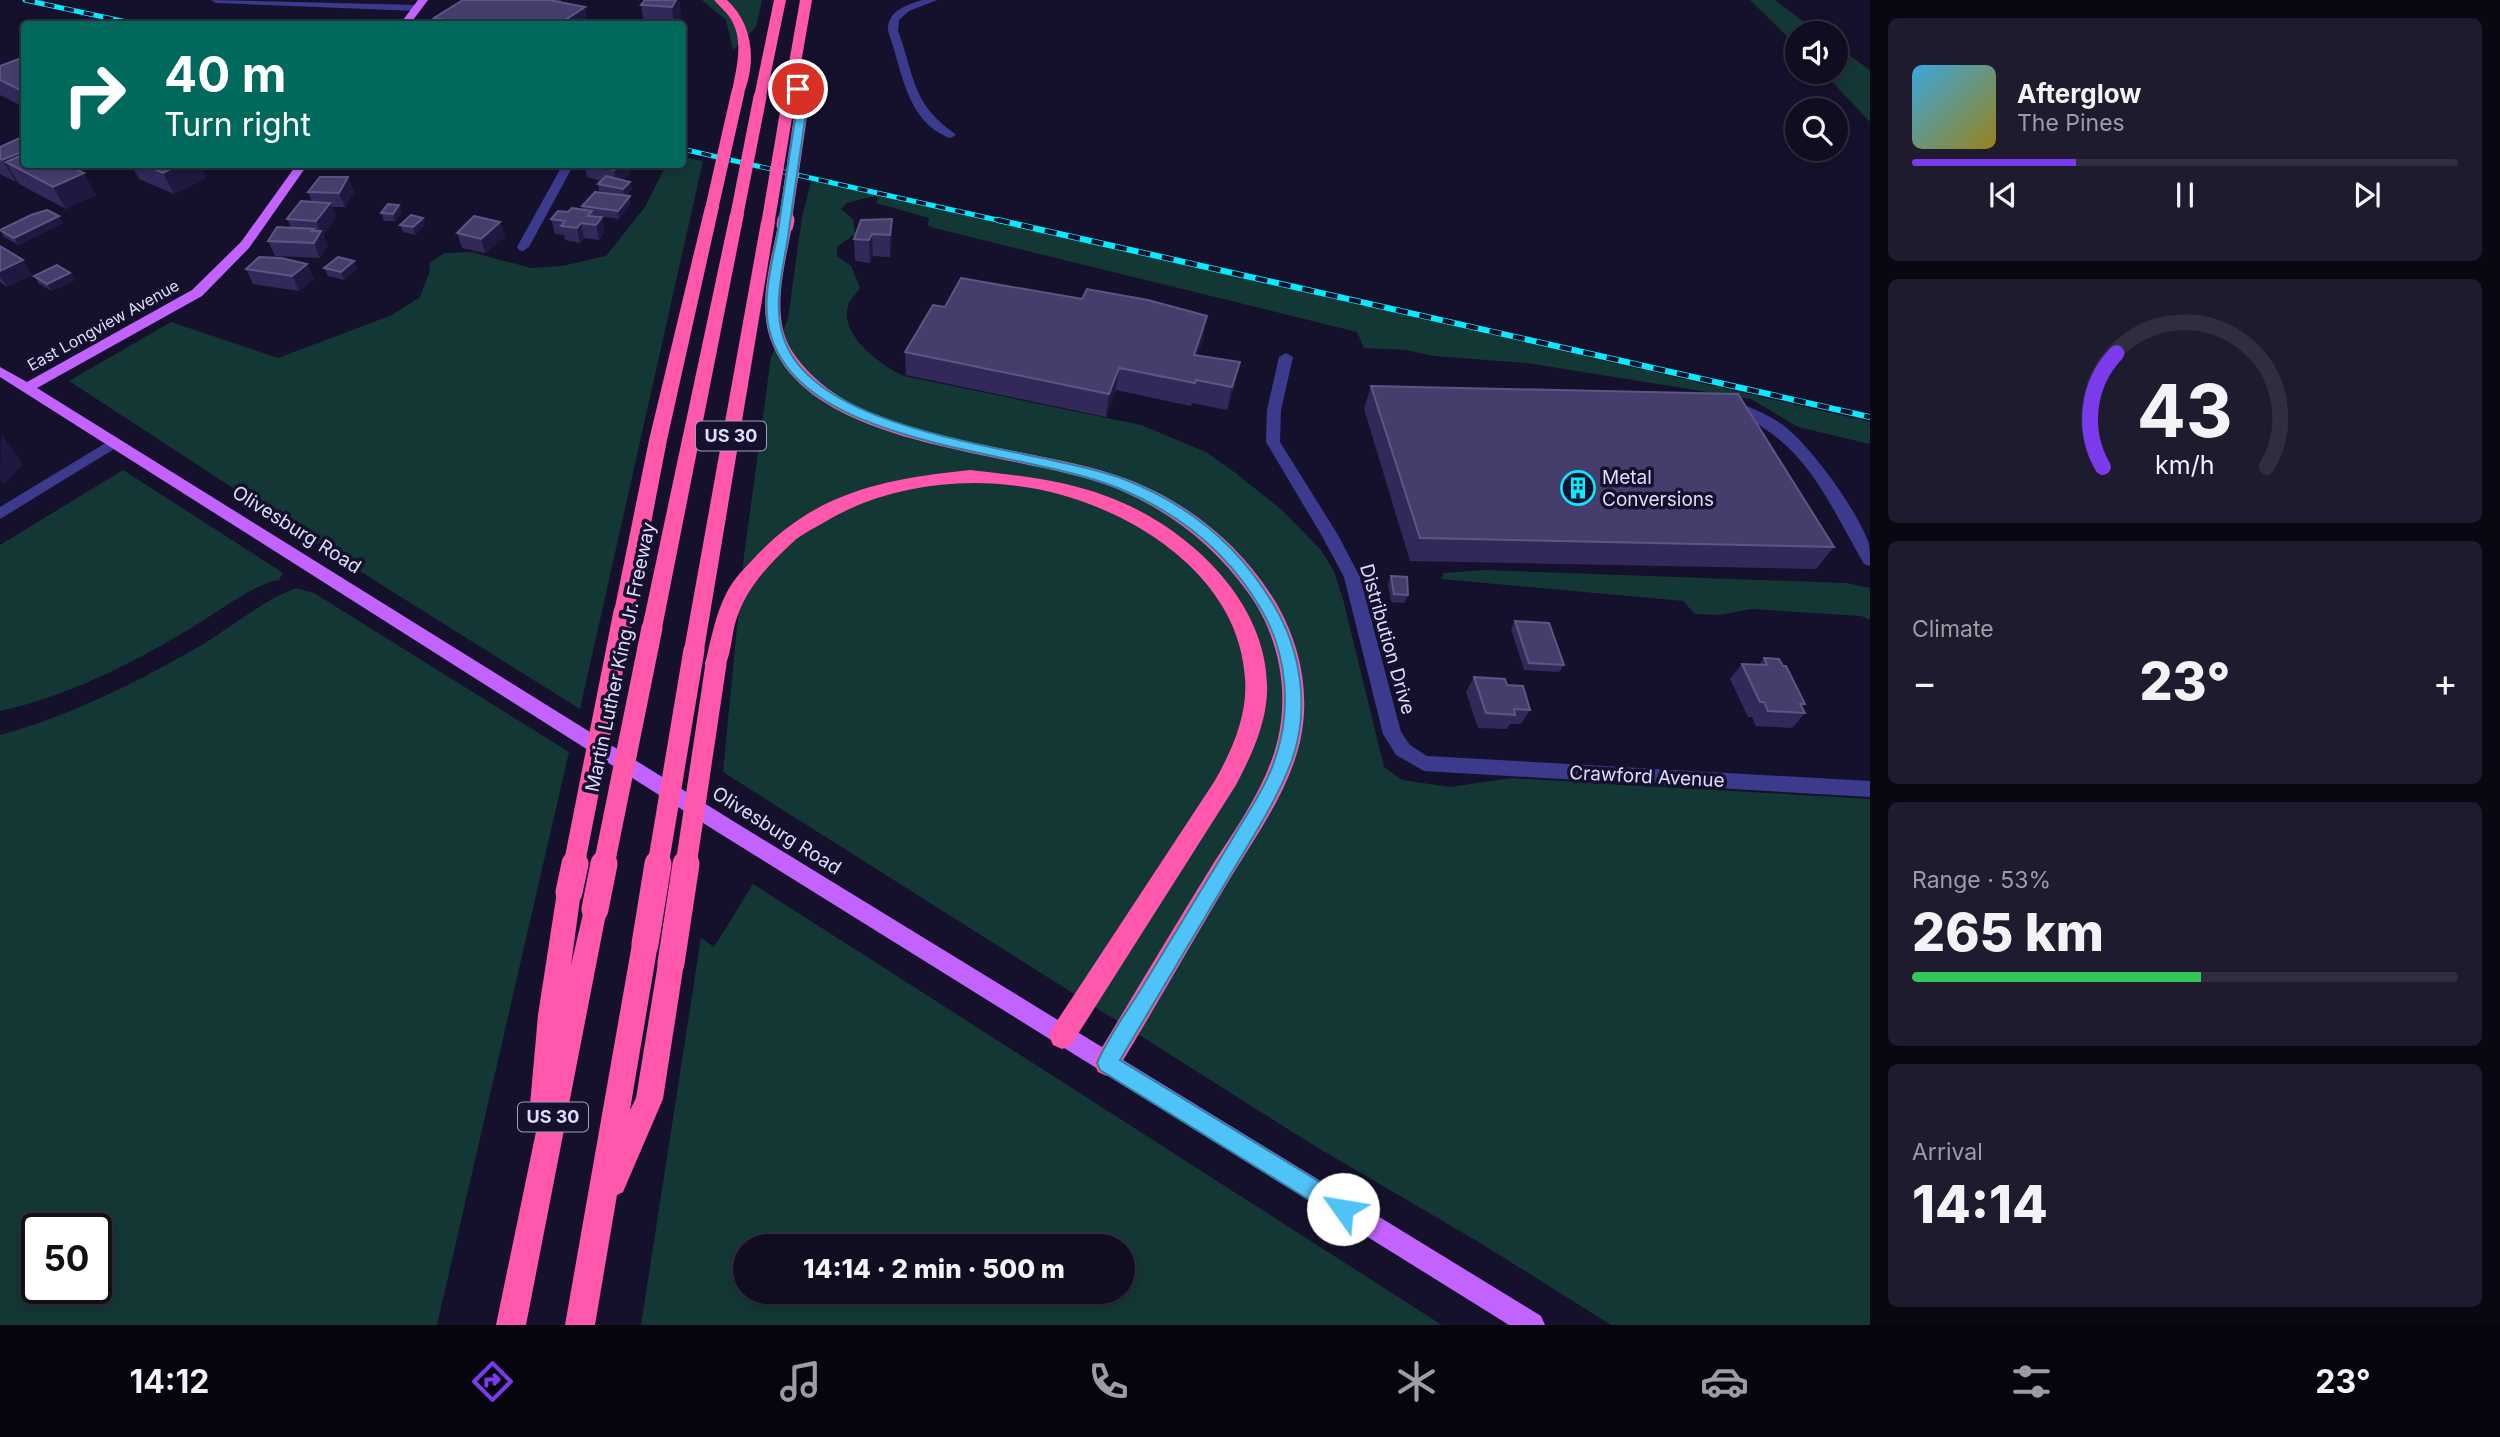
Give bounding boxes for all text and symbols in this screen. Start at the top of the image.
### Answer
map controls [1785,21,1848,161]
button: sound [1785,21,1848,84]
text: 40 m [164,45,287,104]
icon: right [49,49,140,140]
pin [768,59,828,119]
icon: arrive [779,70,817,108]
text: Afterglow [2017,78,2141,109]
button: search [1785,98,1848,161]
text: Turn right [164,105,311,144]
text: The Pines [2017,109,2125,137]
icon: previous [1984,176,2022,214]
icon: pause [2166,176,2204,214]
icon: next [2348,176,2386,214]
street label: East Longview Avenue [24,275,182,375]
text: 43 [2137,367,2233,456]
road number: US 30 [696,422,766,450]
text: km/h [2155,450,2215,480]
place label: Metal Conversions [1602,466,1714,511]
building icon: Metal Conversions [1559,469,1597,507]
street label: Olivesburg Road [228,481,365,578]
street label: Martin Luther King Jr. Freeway [581,520,660,794]
street label: Distribution Drive [1355,561,1420,717]
text: Climate [1912,615,1994,643]
text: 23° [2139,650,2231,713]
text: − [1912,659,1937,705]
text: + [2433,659,2458,705]
street label: Crawford Avenue [1569,761,1725,792]
street label: Olivesburg Road [708,782,845,879]
text: Range · 53% [1912,866,2051,894]
text: 265 km [1912,901,2104,964]
road number: US 30 [518,1102,588,1132]
text: Arrival [1912,1138,1983,1166]
position arrow [1306,1172,1380,1246]
text: 14:14 [1912,1173,2048,1236]
speed limit sign: 50 [21,1213,112,1304]
text: 14:14 · 2 min · 500 m [803,1253,1065,1284]
icon: directions [468,1357,517,1406]
icon: music [776,1357,825,1406]
icon: phone [1084,1357,1133,1406]
icon: climate [1392,1357,1441,1406]
icon: car [1700,1357,1749,1406]
icon: filters [2007,1357,2056,1406]
text: 14:12 [129,1362,209,1401]
text: 23° [2315,1362,2371,1401]

